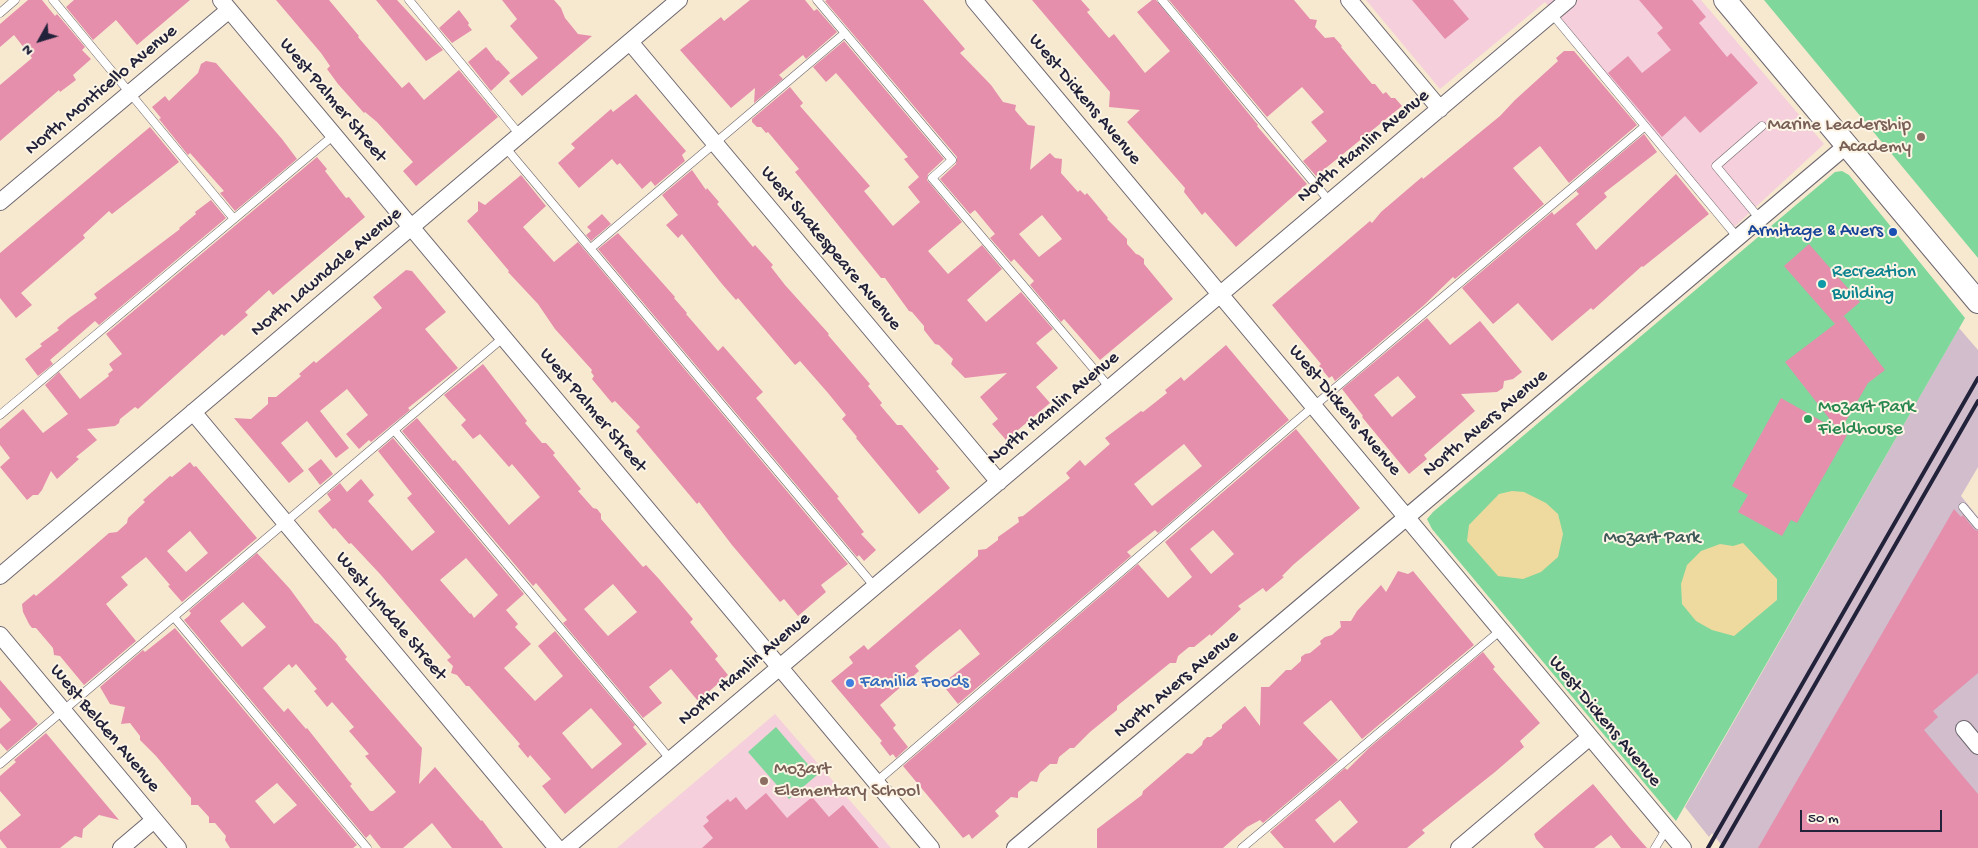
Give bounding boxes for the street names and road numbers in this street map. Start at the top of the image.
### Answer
street label: North Monticello Avenue [21,21,183,161]
street label: West Dickens Avenue [1023,30,1145,170]
street label: West Palmer Street [273,34,391,168]
street label: North Hamlin Avenue [1293,85,1435,209]
street label: West Shakespeare Avenue [754,162,906,336]
street label: North Lawndale Avenue [247,203,407,343]
street label: West Dickens Avenue [1283,341,1405,481]
street label: West Palmer Street [533,344,651,478]
street label: North Hamlin Avenue [983,347,1125,471]
street label: North Avers Avenue [1419,365,1553,483]
street label: West Lyndale Street [329,548,451,686]
street label: North Hamlin Avenue [674,608,816,732]
street label: North Avers Avenue [1110,626,1244,744]
street label: West Dickens Avenue [1543,652,1665,792]
street label: West Belden Avenue [44,660,164,798]

